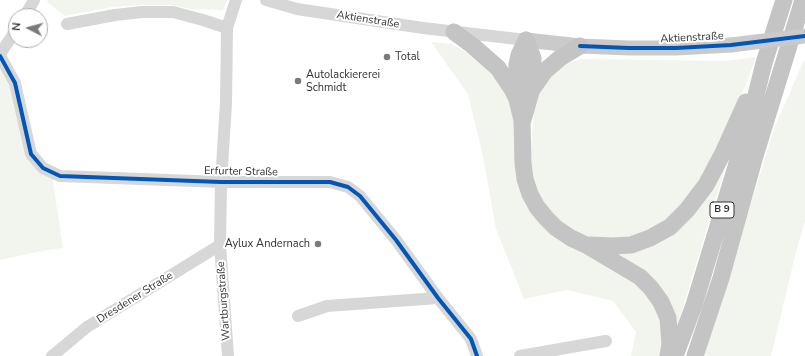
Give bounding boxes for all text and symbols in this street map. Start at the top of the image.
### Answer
north arrow [8,8,48,48]
street label: Aktienstraße [336,9,400,31]
text: N [9,22,24,32]
street label: Aktienstraße [660,30,724,46]
place label: Total [395,50,420,64]
marker: Total [382,52,392,62]
place label: Autolackiererei Schmidt [306,68,380,94]
marker: Autolackiererei Schmidt [293,76,303,86]
street label: Erfurter Straße [204,165,278,179]
road number: B 9 [710,202,734,218]
place label: Aylux Andernach [225,237,310,251]
marker: Aylux Andernach [313,239,323,249]
street label: Wartburgstraße [215,261,233,341]
street label: Dresdener Straße [95,269,175,327]

